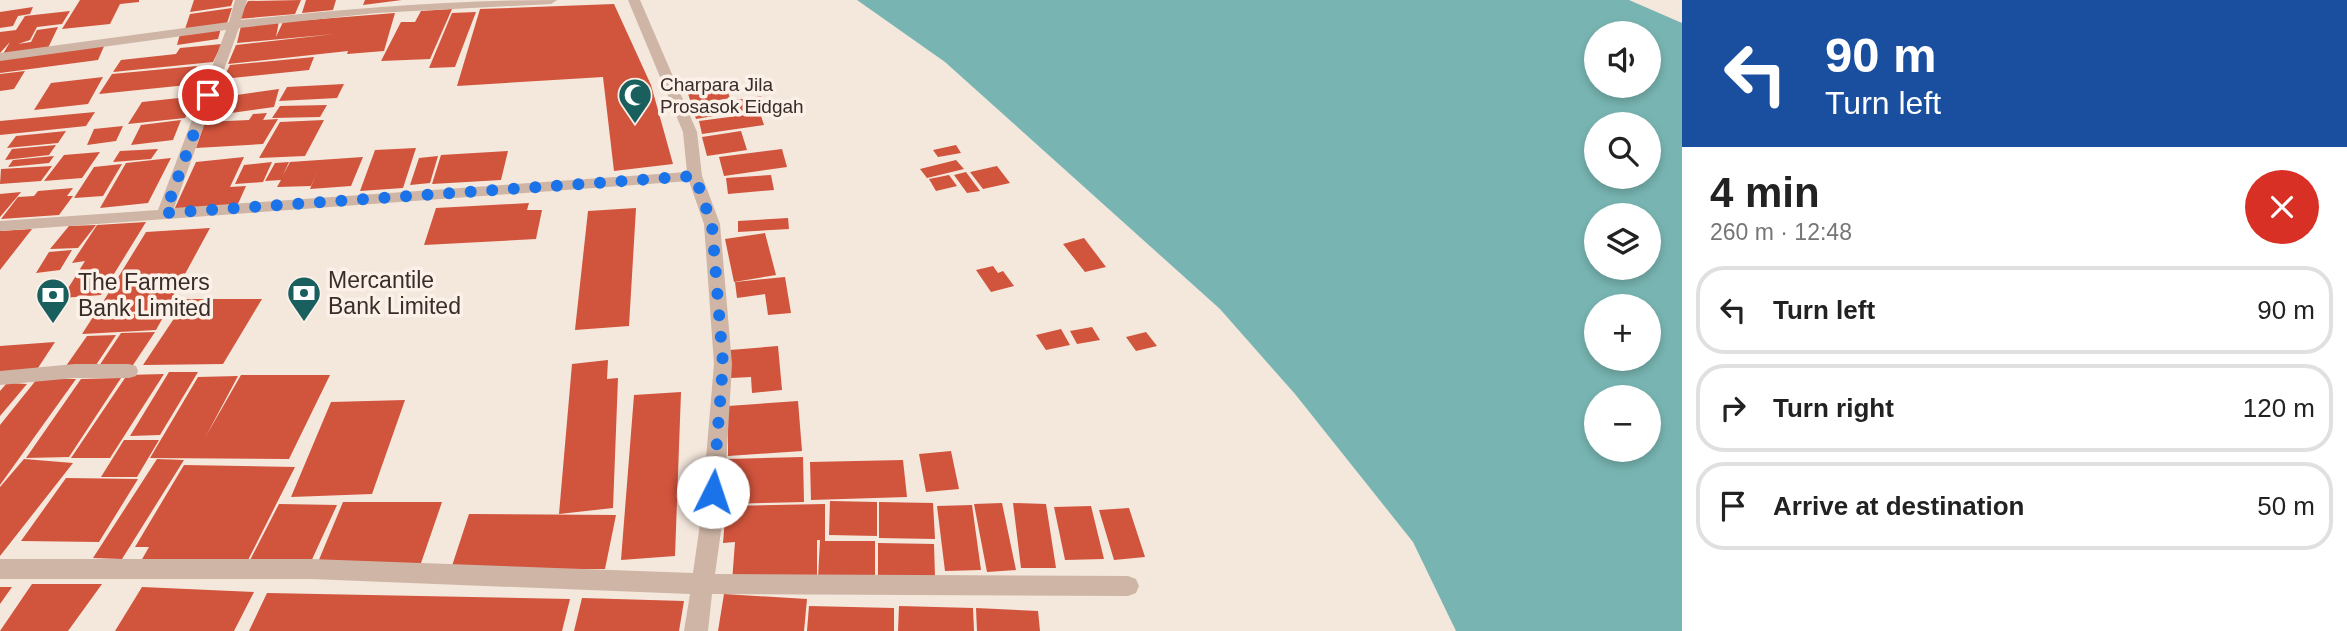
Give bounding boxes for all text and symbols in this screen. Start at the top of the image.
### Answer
map controls [1584,21,1661,462]
button: sound [1584,21,1661,98]
icon: left [1710,28,1801,119]
text: 90 m [1825,28,1937,82]
pin [178,65,238,125]
place label: Charpara Jila Prosasok Eidgah [660,74,804,117]
icon: arrive [189,76,227,114]
mosque icon: Charpara Jila Prosasok Eidgah [616,76,654,125]
text: Turn left [1825,85,1941,121]
button: search [1584,112,1661,189]
text: 4 min [1710,169,1820,216]
button: close [2245,170,2319,244]
button: layers [1584,203,1661,280]
text: 260 m · 12:48 [1710,219,1852,245]
place label: Mercantile Bank Limited [328,267,461,319]
place label: The Farmers Bank Limited [78,269,211,321]
bank icon: Mercantile Bank Limited [285,274,323,323]
bank icon: The Farmers Bank Limited [34,276,72,325]
icon: left [1714,291,1752,329]
button: + [1584,294,1661,371]
text: Turn left [1773,295,1875,325]
text: 90 m [2257,295,2315,325]
button: − [1584,385,1661,462]
icon: right [1714,389,1752,427]
text: Turn right [1773,393,1894,423]
text: 120 m [2243,393,2315,423]
position arrow [676,455,750,529]
icon: arrive [1714,487,1752,525]
text: Arrive at destination [1773,491,2024,521]
text: 50 m [2257,491,2315,521]

